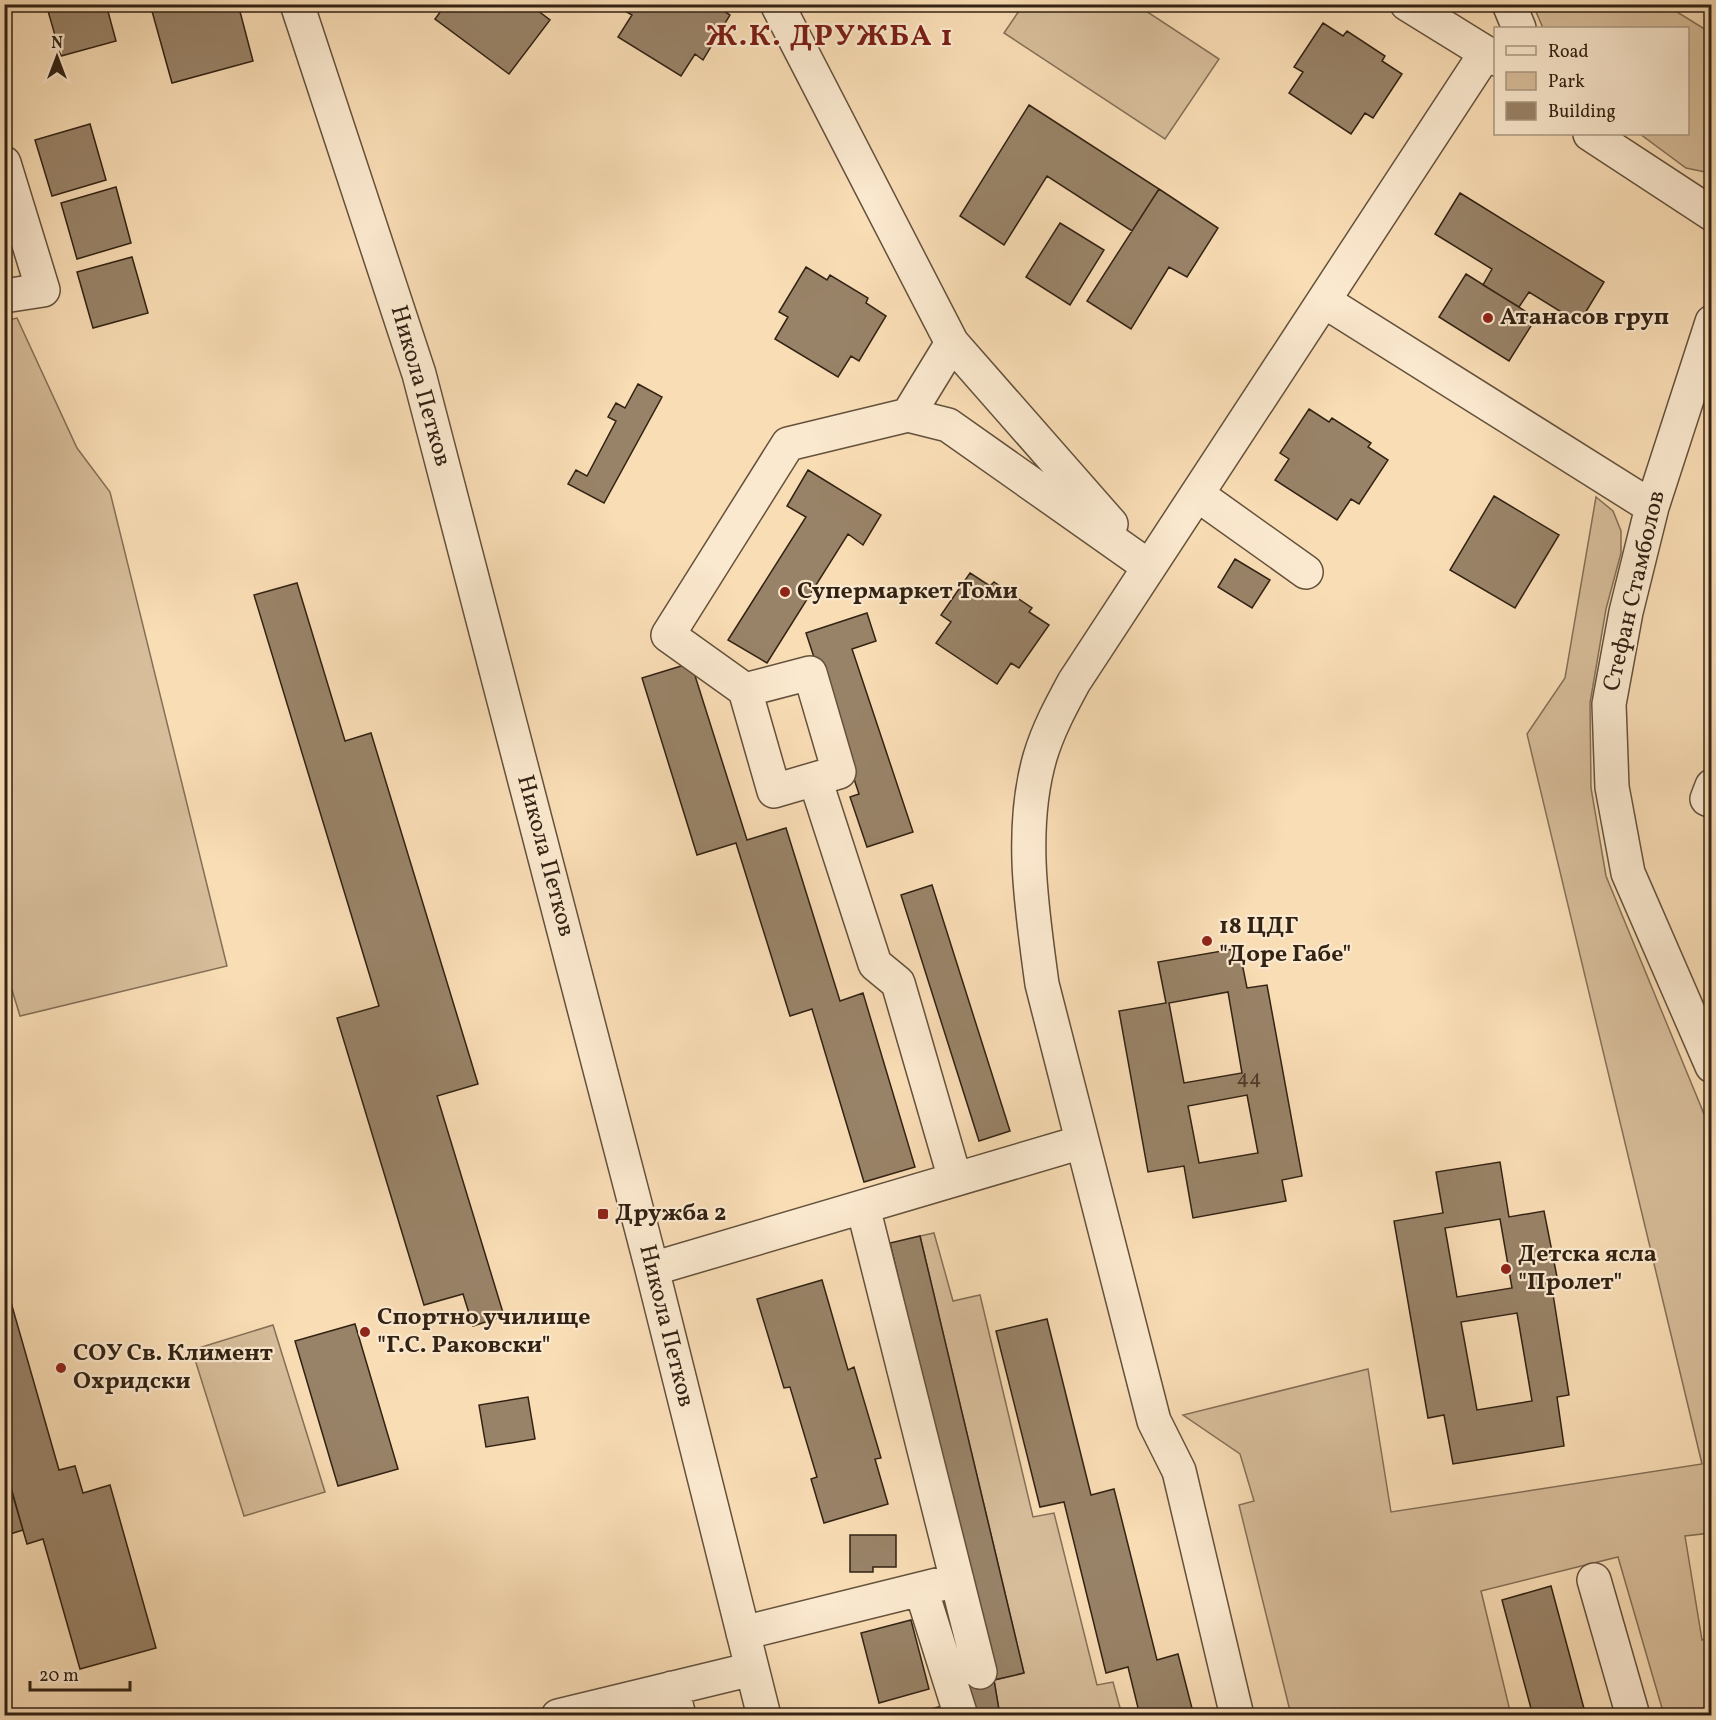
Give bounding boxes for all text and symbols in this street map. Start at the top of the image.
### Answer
district label: Ж.К. ДРУЖБА 1 [706,16,954,58]
north arrow [27,27,87,87]
legend [1494,27,1689,135]
text: N [51,33,63,55]
text: Road [1548,40,1589,65]
text: Park [1548,70,1585,95]
text: Building [1548,100,1616,125]
street label: Никола Петков [381,301,459,471]
place label: Атанасов груп [1500,301,1669,335]
marker: Атанасов груп [1481,311,1495,325]
street label: Стефан Стамболов [1595,487,1675,695]
place label: Супермаркет Томи [797,575,1018,609]
marker: Супермаркет Томи [778,585,792,599]
street label: Никола Петков [507,771,583,941]
place label: 18 ЦДГ "Доре Габе" [1219,910,1351,972]
marker: 18 ЦДГ "Доре Габе" [1200,934,1214,948]
house number: 44 [1236,1064,1262,1093]
place label: Дружба 2 [615,1197,726,1231]
marker: Дружба 2 [596,1207,610,1221]
place label: Детска ясла "Пролет" [1518,1238,1657,1300]
street label: Никола Петков [629,1241,703,1411]
marker: Детска ясла "Пролет" [1499,1262,1513,1276]
place label: Спортно училище "Г.С. Раковски" [377,1301,590,1363]
marker: Спортно училище "Г.С. Раковски" [358,1325,372,1339]
place label: СОУ Св. Климент Охридски [73,1337,273,1399]
marker: СОУ Св. Климент Охридски [54,1361,68,1375]
scale bar [30,1654,130,1692]
text: 20 m [39,1664,79,1689]

